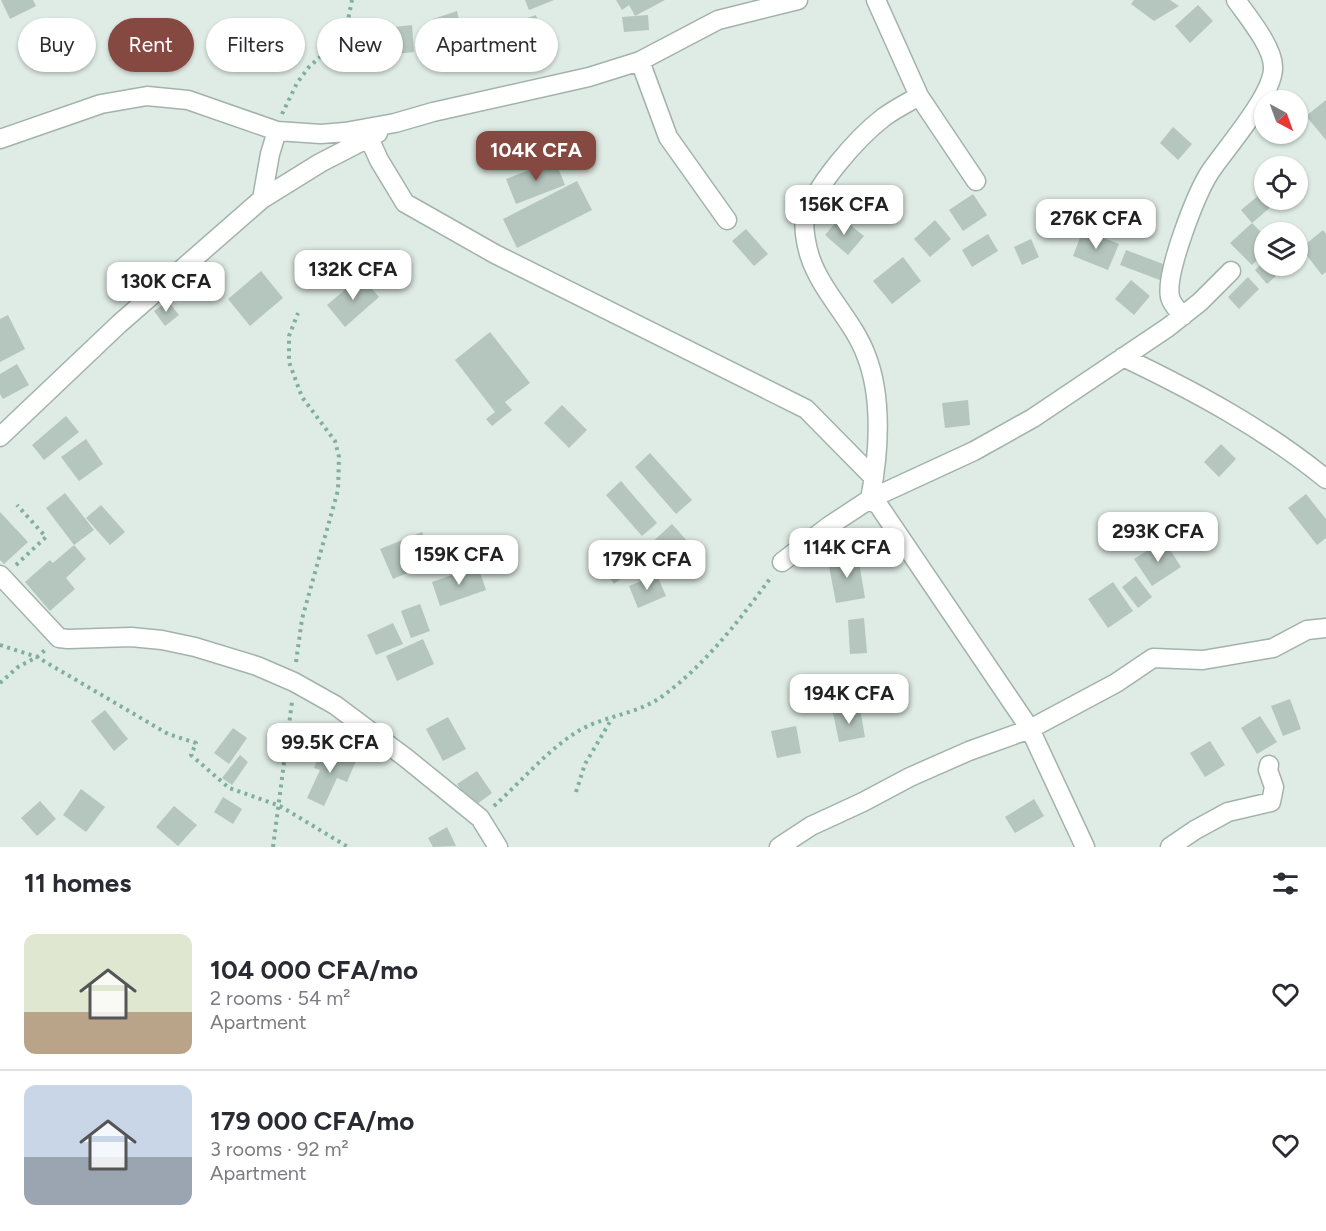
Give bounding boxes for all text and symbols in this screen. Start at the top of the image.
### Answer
chip: Buy [18,18,96,72]
chip: Rent [108,18,194,72]
chip: Filters [206,18,305,72]
chip: New [317,18,403,72]
chip: Apartment [415,18,558,72]
north arrow [1254,90,1308,144]
map controls [1254,90,1308,276]
pin: 104K CFA [474,131,598,182]
text: 104K CFA [490,138,582,162]
button: locate [1254,156,1308,210]
pin: 156K CFA [782,185,906,236]
text: 156K CFA [799,192,889,216]
pin: 276K CFA [1034,199,1158,250]
text: 276K CFA [1050,206,1142,230]
button: layers [1254,222,1308,276]
pin: 132K CFA [291,250,415,301]
text: 132K CFA [308,257,398,281]
pin: 130K CFA [104,262,228,313]
text: 130K CFA [121,269,211,293]
pin: 293K CFA [1096,512,1220,563]
text: 293K CFA [1112,519,1204,543]
pin: 114K CFA [785,528,909,579]
pin: 159K CFA [397,535,521,586]
text: 114K CFA [803,535,891,559]
pin: 179K CFA [585,540,709,591]
text: 159K CFA [414,542,504,566]
text: 179K CFA [602,547,692,571]
pin: 194K CFA [787,674,911,725]
text: 194K CFA [804,681,894,705]
pin: 99.5K CFA [261,723,399,774]
text: 99.5K CFA [281,730,379,754]
text: 11 homes [24,867,131,899]
icon: filters [1269,867,1302,900]
text: 104 000 CFA/mo [210,954,418,986]
icon: home [72,958,144,1030]
icon: heart [1269,978,1302,1011]
text: 2 rooms · 54 m² [210,986,350,1010]
text: Apartment [210,1010,307,1034]
text: 179 000 CFA/mo [210,1105,414,1137]
icon: home [72,1109,144,1181]
icon: heart [1269,1129,1302,1162]
text: 3 rooms · 92 m² [210,1137,349,1161]
text: Apartment [210,1161,307,1185]

